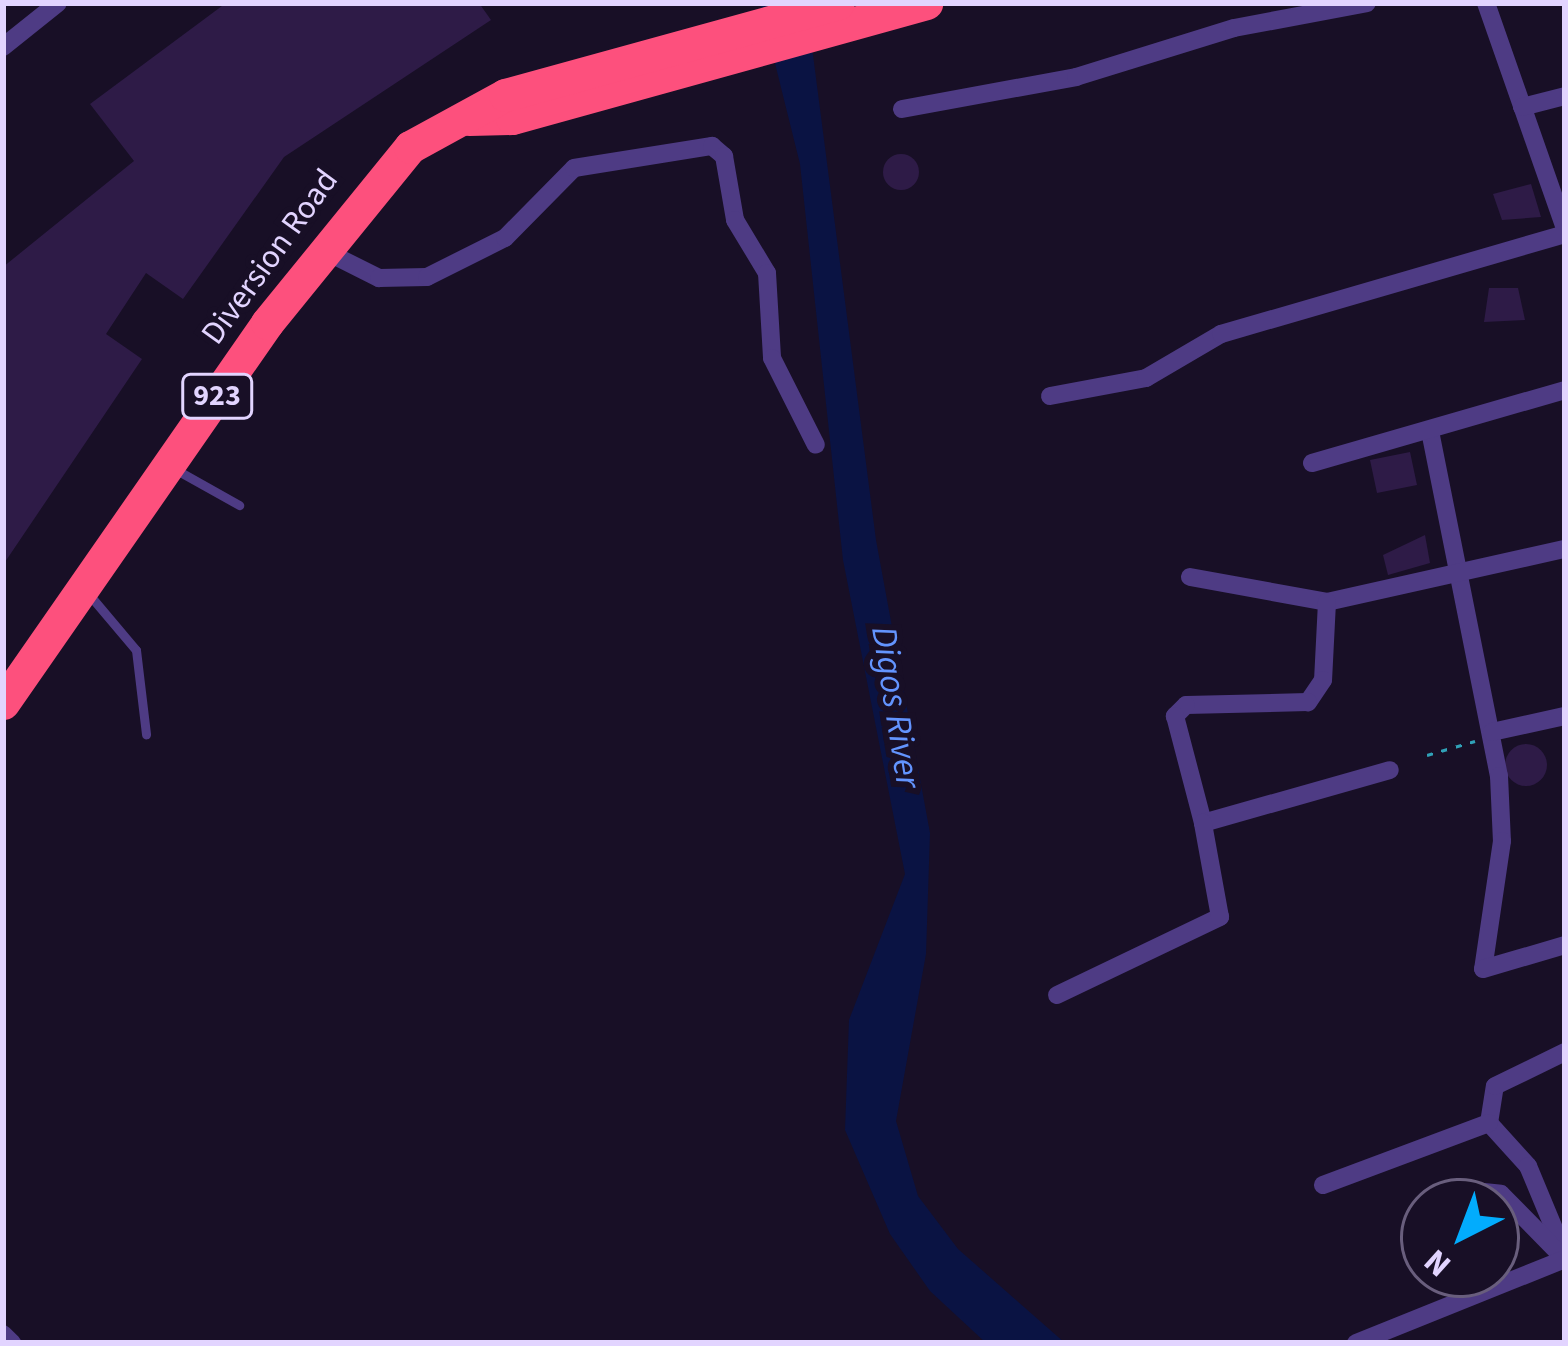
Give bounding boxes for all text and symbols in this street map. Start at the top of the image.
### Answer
street label: Diversion Road [193,162,347,352]
road number: 923 [181,372,253,420]
water label: Digos River [862,623,930,791]
north arrow [1400,1178,1520,1298]
text: N [1414,1238,1461,1288]

